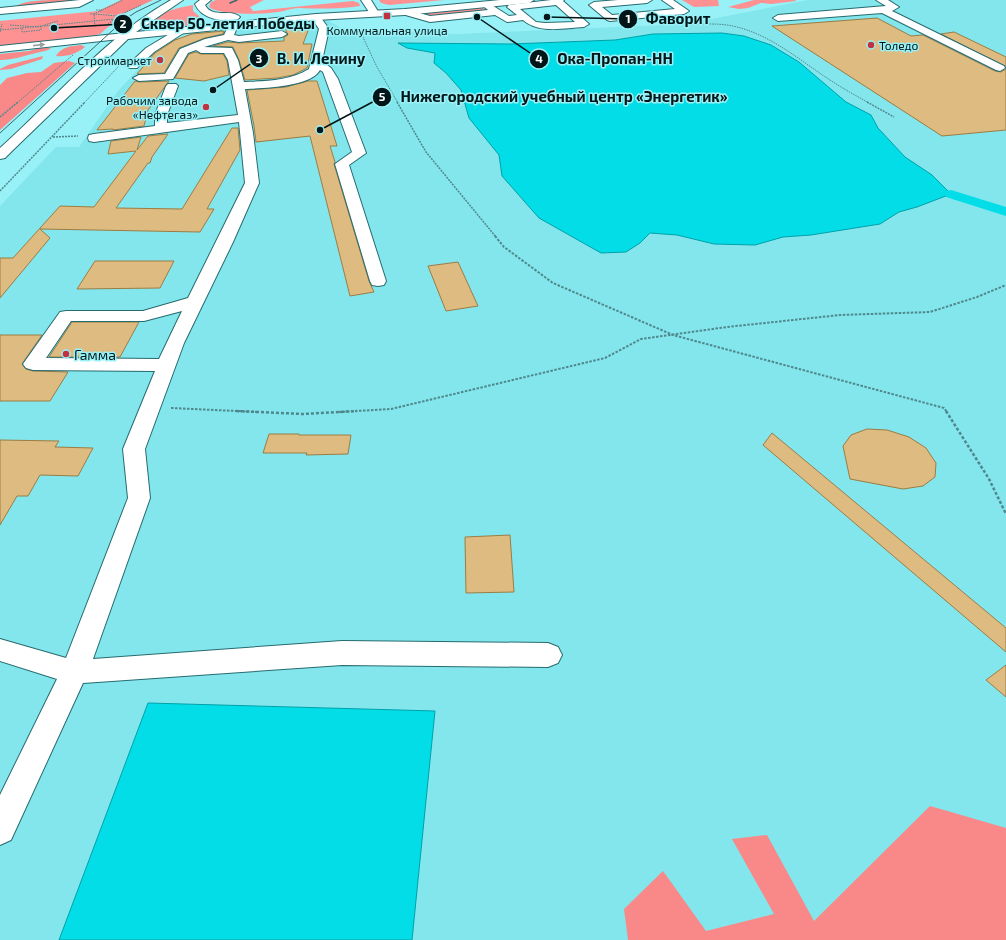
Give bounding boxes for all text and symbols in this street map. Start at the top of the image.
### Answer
callout: Фаворит [618,5,719,32]
text: Фаворит [646,9,711,27]
callout: Сквер 50-летия Победы [113,11,323,38]
marker: Коммунальная улица [382,11,392,21]
text: 1 [625,11,631,25]
text: Сквер 50-летия Победы [141,14,315,32]
text: 2 [120,16,127,30]
place label: Коммунальная улица [326,23,448,38]
place label: Толедо [879,38,919,52]
marker: Толедо [866,40,876,50]
one-way arrow [33,42,45,48]
callout: В. И. Ленину [249,45,374,72]
callout: Ока-Пропан-НН [529,45,681,72]
text: В. И. Ленину [277,49,366,67]
text: Ока-Пропан-НН [557,49,673,67]
text: 3 [256,51,263,65]
text: 4 [535,51,543,65]
place label: Строймаркет [77,53,152,67]
marker: Строймаркет [155,55,165,65]
callout: Нижегородский учебный центр «Энергетик» [372,83,735,110]
text: Нижегородский учебный центр «Энергетик» [400,87,728,105]
text: 5 [379,89,386,103]
place label: Рабочим завода «Нефтегаз» [106,93,198,121]
marker: Рабочим завода «Нефтегаз» [201,102,211,112]
place label: Гамма [74,346,116,363]
marker: Гамма [61,349,71,359]

